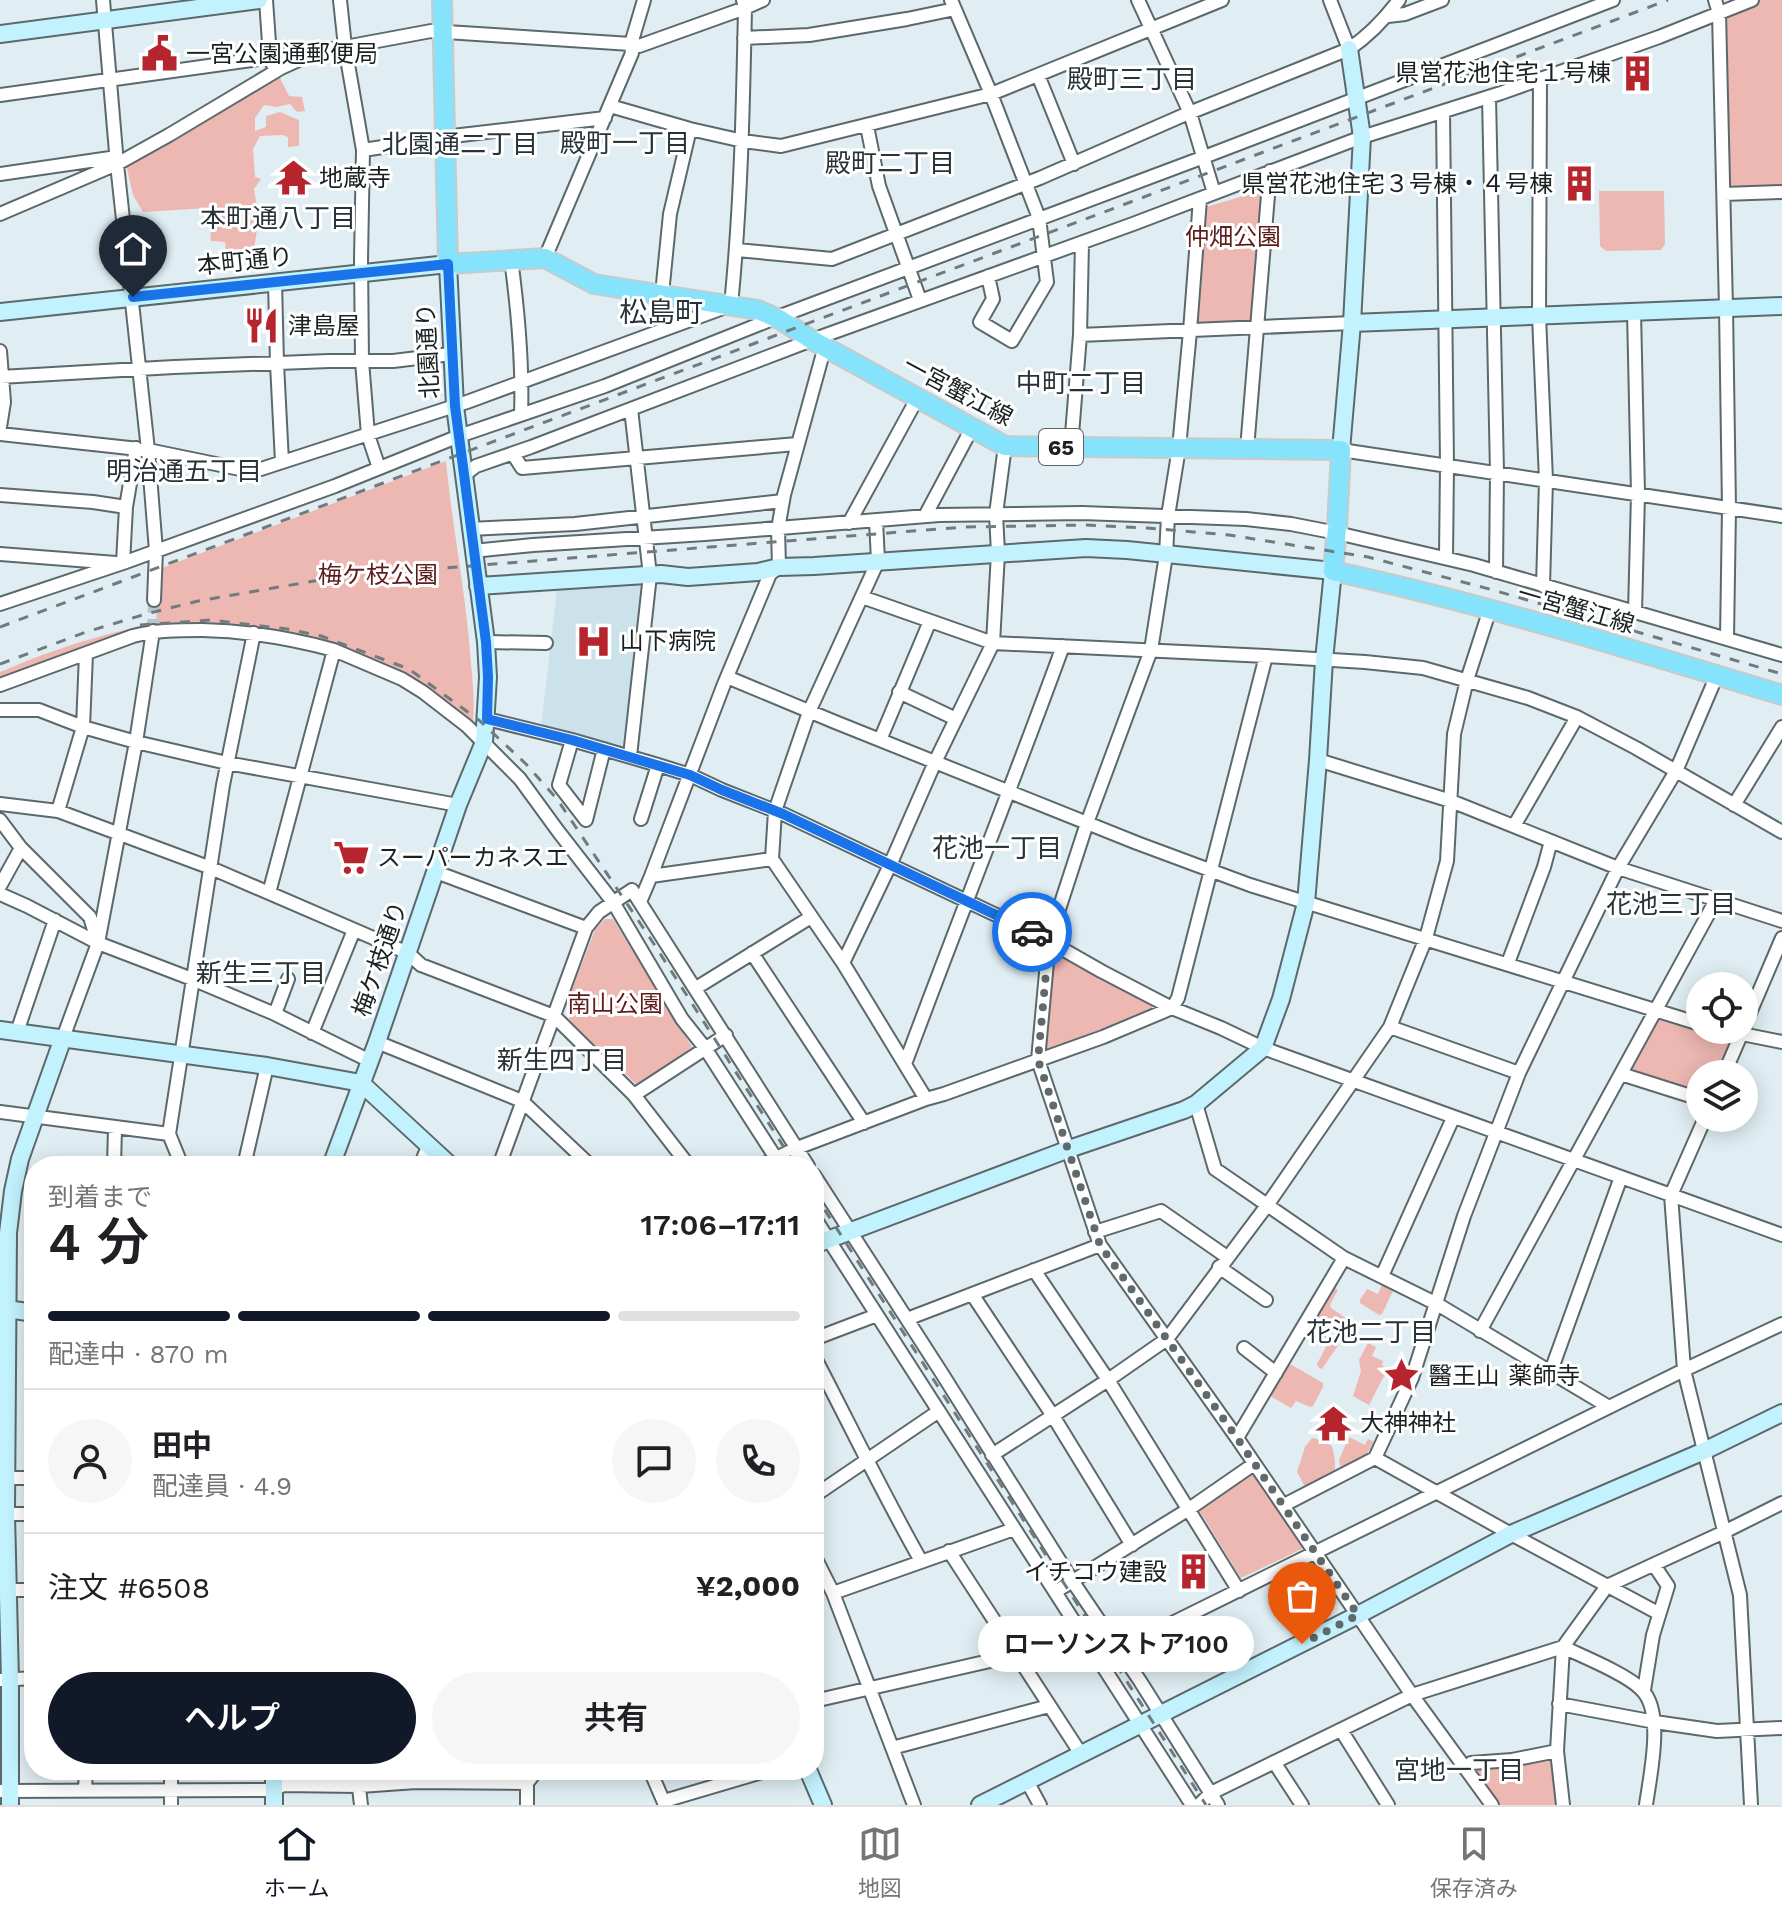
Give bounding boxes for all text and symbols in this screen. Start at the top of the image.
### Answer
public building icon: 一宮公園通郵便局 [141,35,179,73]
place label: 一宮公園通郵便局 [186,40,378,68]
building icon: 県営花池住宅１号棟 [1618,54,1656,92]
place label: 県営花池住宅１号棟 [1395,59,1611,87]
district label: 殿町三丁目 [1067,64,1197,94]
district label: 殿町一丁目 [560,128,690,158]
district label: 北園通二丁目 [382,129,538,159]
district label: 殿町二丁目 [825,148,955,178]
temple icon: 地蔵寺 [274,159,312,197]
place label: 地蔵寺 [319,164,391,192]
building icon: 県営花池住宅３号棟・４号棟 [1560,165,1598,203]
place label: 県営花池住宅３号棟・４号棟 [1241,170,1553,198]
district label: 本町通八丁目 [200,203,356,233]
pin [99,215,167,297]
park label: 仲畑公園 [1185,223,1281,251]
icon: home [111,227,155,271]
street label: 本町通り [196,242,294,280]
district label: 松島町 [619,296,703,329]
street label: 北園通り [412,302,444,400]
restaurant icon: 津島屋 [243,307,281,345]
place label: 津島屋 [288,312,360,340]
street label: 一宮蟹江線 [898,350,1018,432]
district label: 中町二丁目 [1016,368,1146,398]
road number: 65 [1039,429,1083,465]
district label: 明治通五丁目 [106,456,262,486]
park label: 梅ケ枝公園 [318,561,438,589]
street label: 一宮蟹江線 [1514,579,1638,639]
hospital icon: 山下病院 [575,622,613,660]
place label: 山下病院 [620,627,716,655]
district label: 花池一丁目 [932,833,1062,863]
supermarket icon: スーパーカネスエ [332,839,370,877]
place label: スーパーカネスエ [377,844,569,872]
district label: 花池三丁目 [1606,889,1736,919]
courier [992,892,1072,972]
street label: 梅ケ枝通り [347,898,413,1020]
icon: car [1010,910,1054,954]
district label: 新生三丁目 [196,958,326,988]
map controls [1686,972,1758,1132]
button: locate [1686,972,1758,1044]
park label: 南山公園 [567,990,663,1018]
district label: 新生四丁目 [497,1045,627,1075]
button: layers [1686,1060,1758,1132]
text: 到着まで [48,1182,152,1212]
text: 17:06–17:11 [641,1207,800,1242]
text: 4 分 [48,1212,149,1273]
district label: 花池二丁目 [1306,1317,1436,1347]
text: 配達中 · 870 m [48,1339,228,1369]
place icon: 醫王山 薬師寺 [1383,1357,1421,1395]
place label: 醫王山 薬師寺 [1428,1362,1580,1390]
temple icon: 大神神社 [1315,1404,1353,1442]
place label: 大神神社 [1360,1409,1456,1437]
button: person [48,1419,132,1503]
button: chat [612,1419,696,1503]
button: phone [716,1419,800,1503]
text: 田中 [152,1428,212,1463]
text: 配達員 · 4.9 [152,1471,292,1501]
building icon: イチコウ建設 [1174,1553,1212,1591]
place label: イチコウ建設 [1024,1558,1167,1586]
pin [1268,1562,1336,1644]
text: ¥2,000 [696,1568,800,1603]
text: 注文 #6508 [48,1570,210,1605]
icon: bag [1280,1574,1324,1618]
callout: ローソンストア100 [978,1616,1254,1672]
text: ローソンストア100 [1003,1629,1229,1659]
button: ヘルプ [48,1672,416,1764]
button: 共有 [432,1672,800,1764]
district label: 宮地一丁目 [1394,1755,1524,1785]
tab: ホーム [264,1822,329,1902]
tab: 地図 [858,1822,902,1902]
tab: 保存済み [1430,1822,1518,1902]

